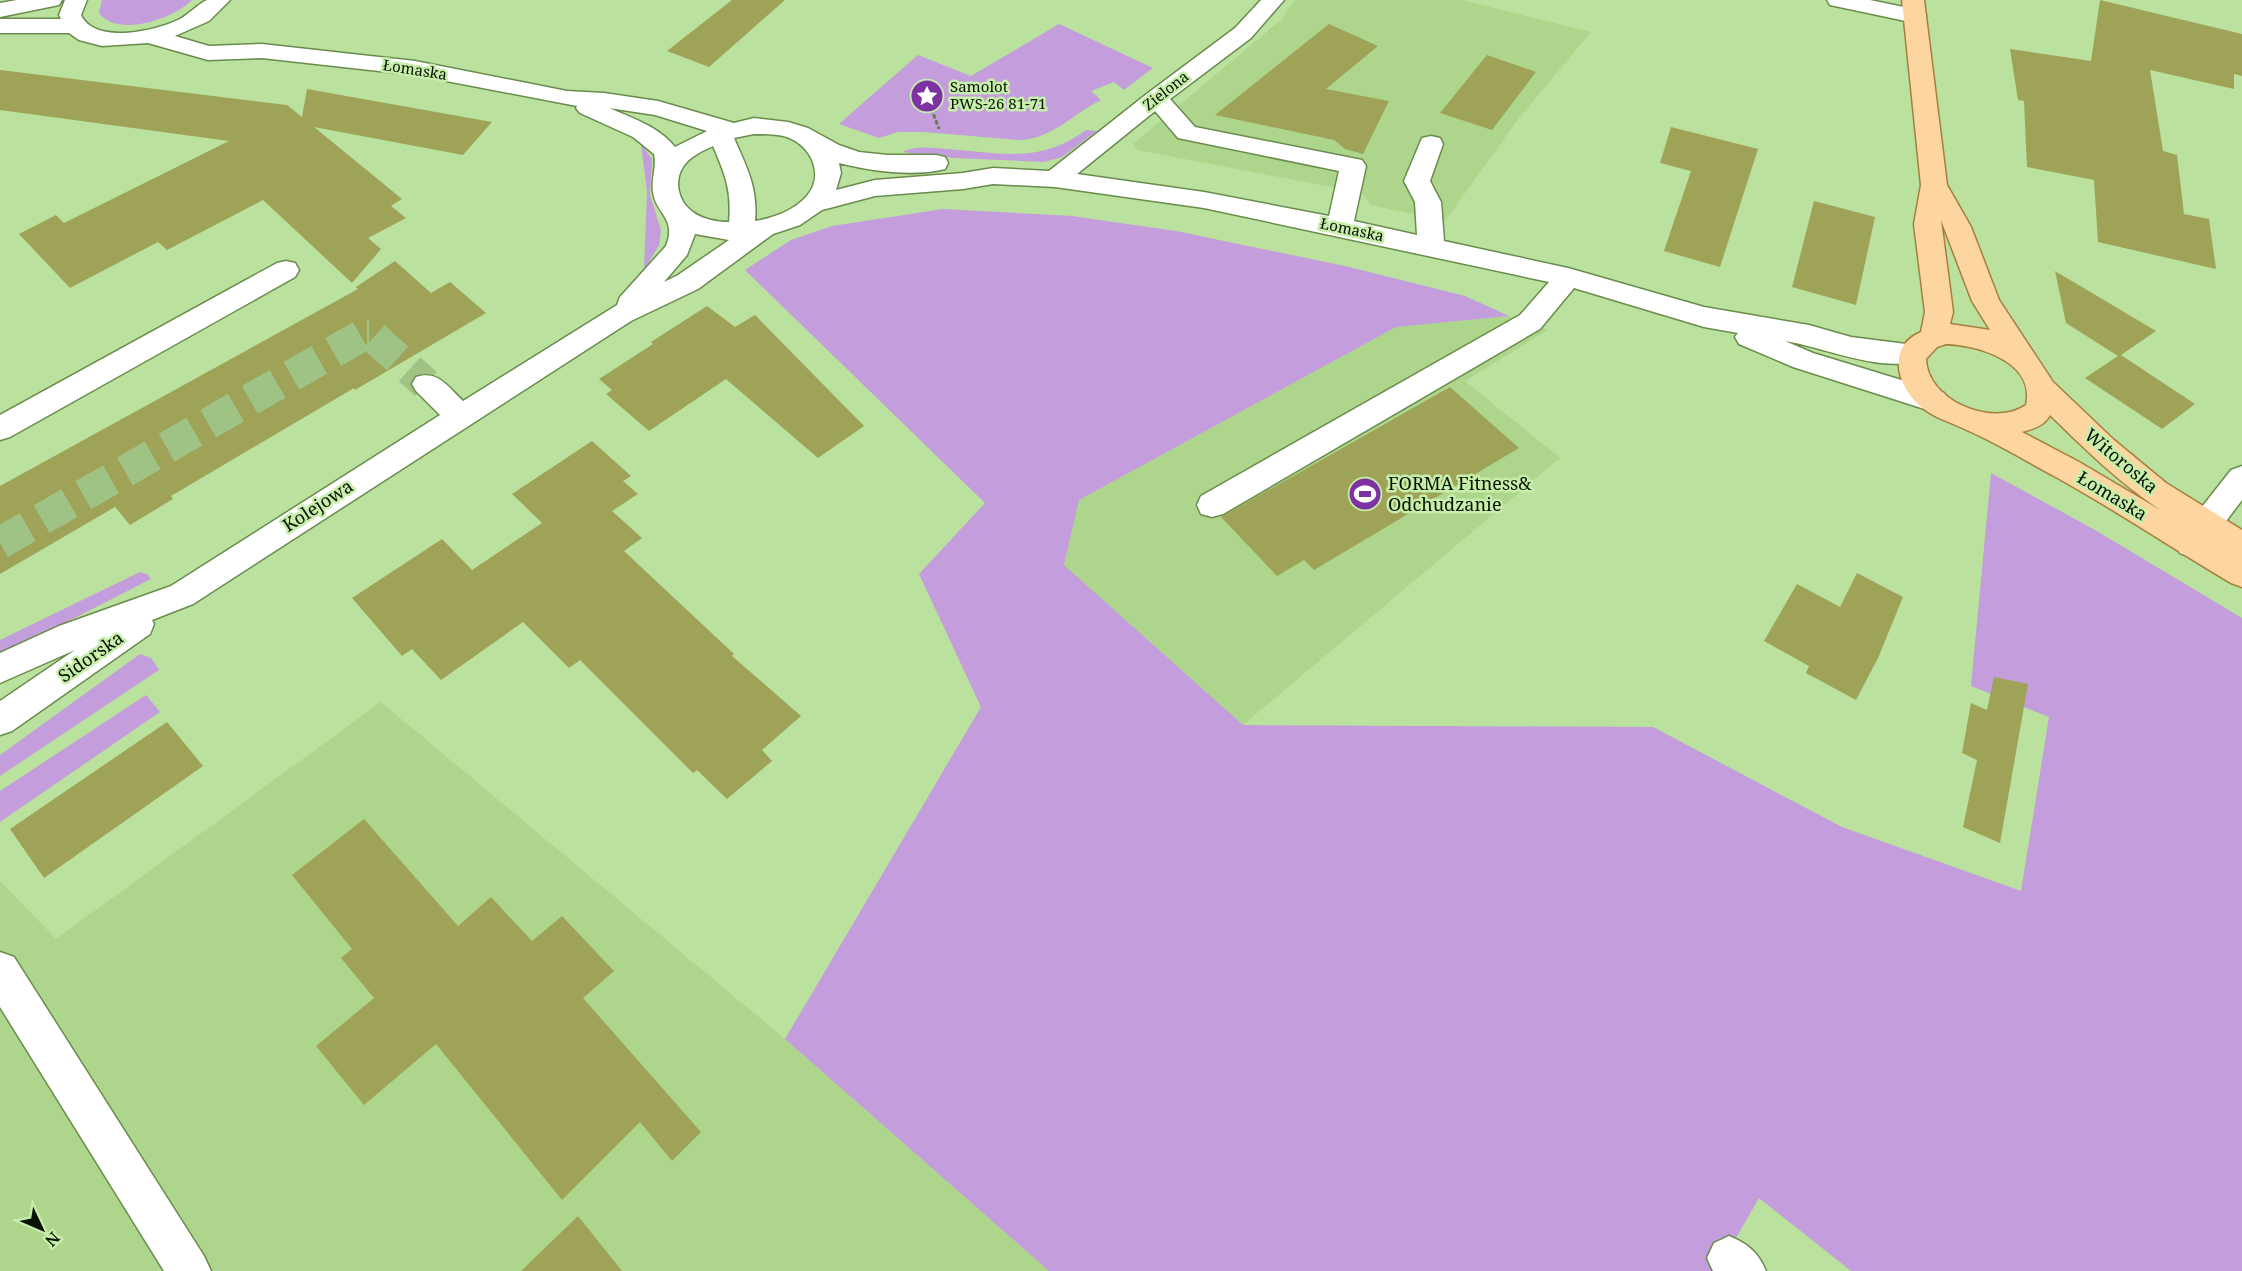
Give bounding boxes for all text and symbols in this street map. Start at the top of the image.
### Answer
street label: Łomaska [382,54,449,84]
street label: Zielona [1138,66,1192,114]
place label: Samolot PWS-26 81-71 [950,76,1046,113]
place icon: Samolot PWS-26 81-71 [909,78,945,114]
street label: Łomaska [1319,213,1386,246]
street label: Witoroska [2080,422,2163,498]
street label: Łomaska [2073,465,2152,525]
place label: FORMA Fitness& Odchudzanie [1388,471,1532,516]
street label: Kolejowa [278,474,357,537]
sports icon: FORMA Fitness& Odchudzanie [1347,476,1383,512]
street label: Sidorska [53,625,128,687]
north arrow [12,1199,72,1259]
text: N [40,1227,65,1252]

